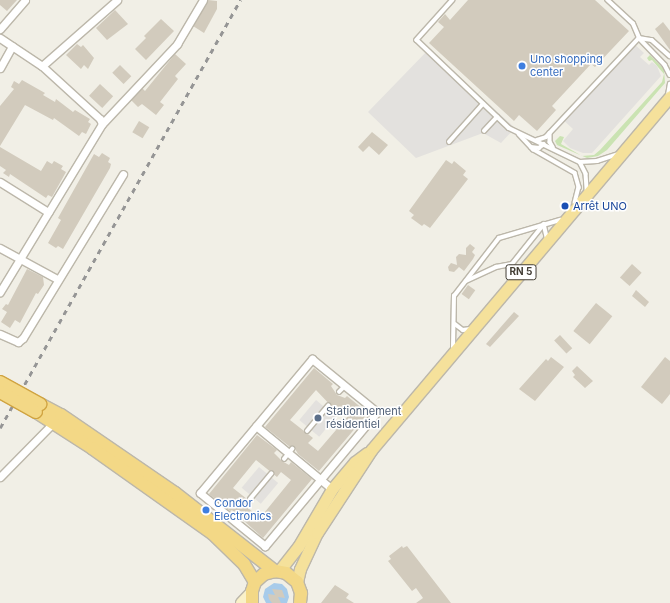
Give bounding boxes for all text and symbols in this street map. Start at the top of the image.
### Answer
place label: Uno shopping center [530,53,603,79]
marker: Uno shopping center [517,61,527,71]
place label: Arrêt UNO [573,199,627,213]
marker: Arrêt UNO [560,201,570,211]
road number: RN 5 [505,264,537,280]
place label: Stationnement résidentiel [326,405,401,431]
marker: Stationnement résidentiel [313,413,323,423]
place label: Condor Electronics [214,497,271,523]
marker: Condor Electronics [201,505,211,515]

